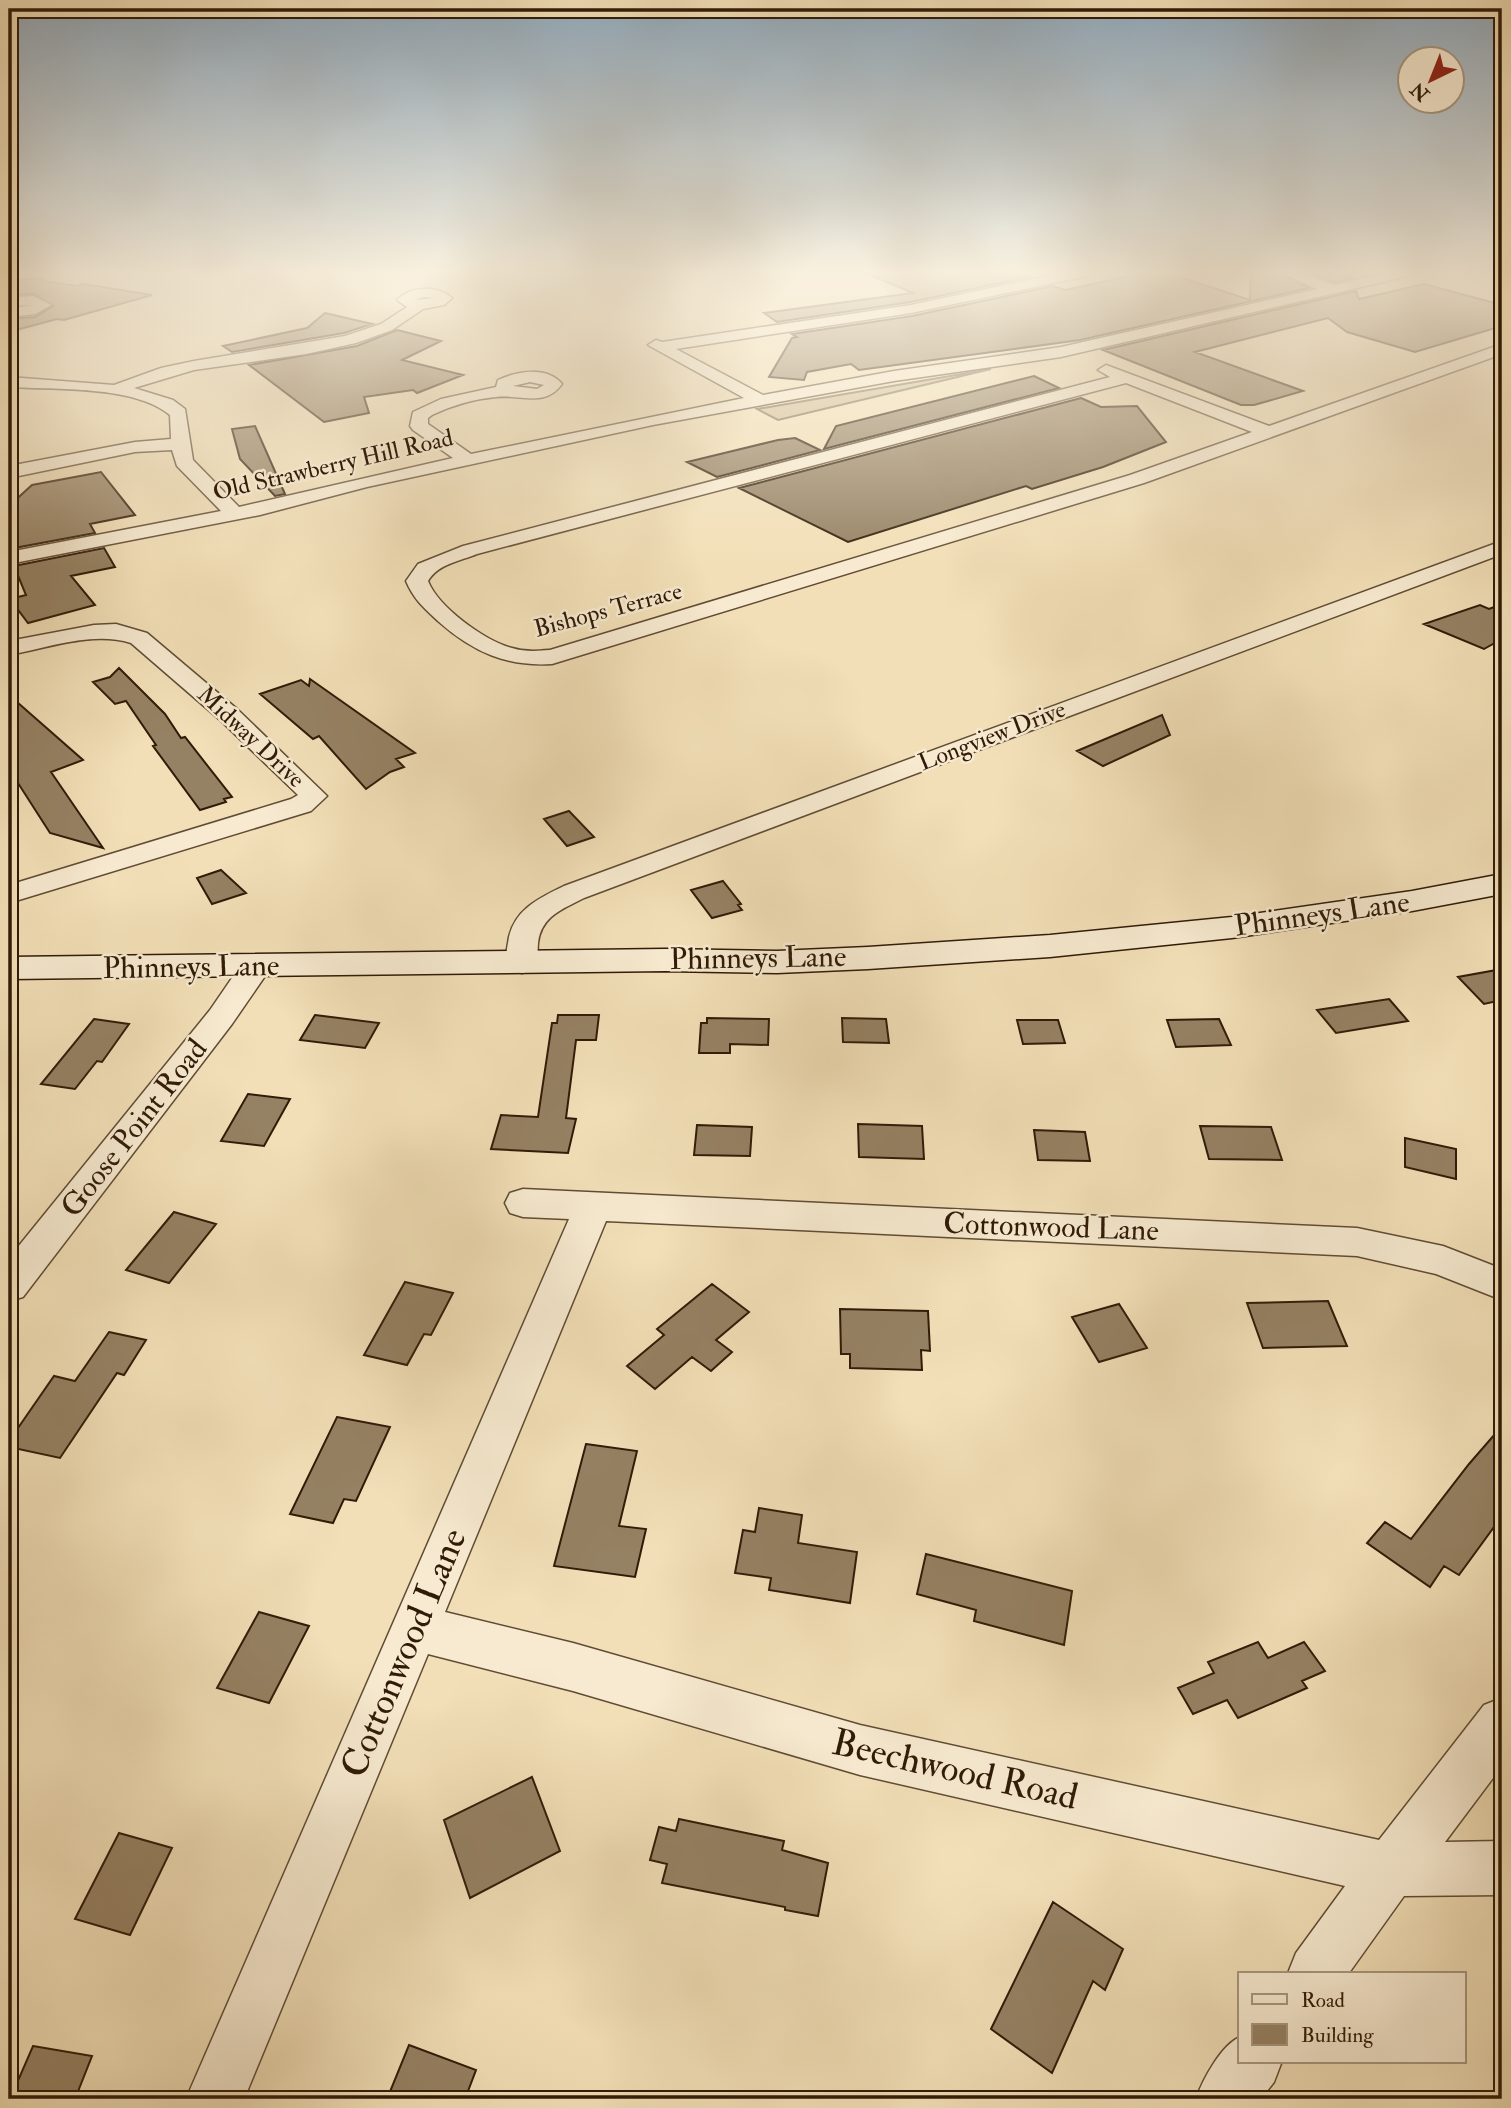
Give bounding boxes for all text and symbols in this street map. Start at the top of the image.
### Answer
north arrow [1396,46,1466,116]
text: N [1405,76,1435,107]
street label: Old Strawberry Hill Road [210,422,456,508]
street label: Bishops Terrace [531,575,685,645]
street label: Midway Drive [191,679,311,795]
street label: Longview Drive [914,694,1070,778]
street label: Phinneys Lane [1232,883,1412,945]
street label: Phinneys Lane [669,938,847,978]
street label: Phinneys Lane [102,947,280,987]
street label: Goose Point Road [53,1031,215,1225]
street label: Cottonwood Lane [943,1205,1159,1249]
street label: Cottonwood Lane [330,1521,478,1785]
street label: Beechwood Road [828,1719,1082,1821]
legend [1238,1972,1466,2062]
text: Road [1301,1987,1346,2014]
text: Building [1301,2022,1374,2049]

